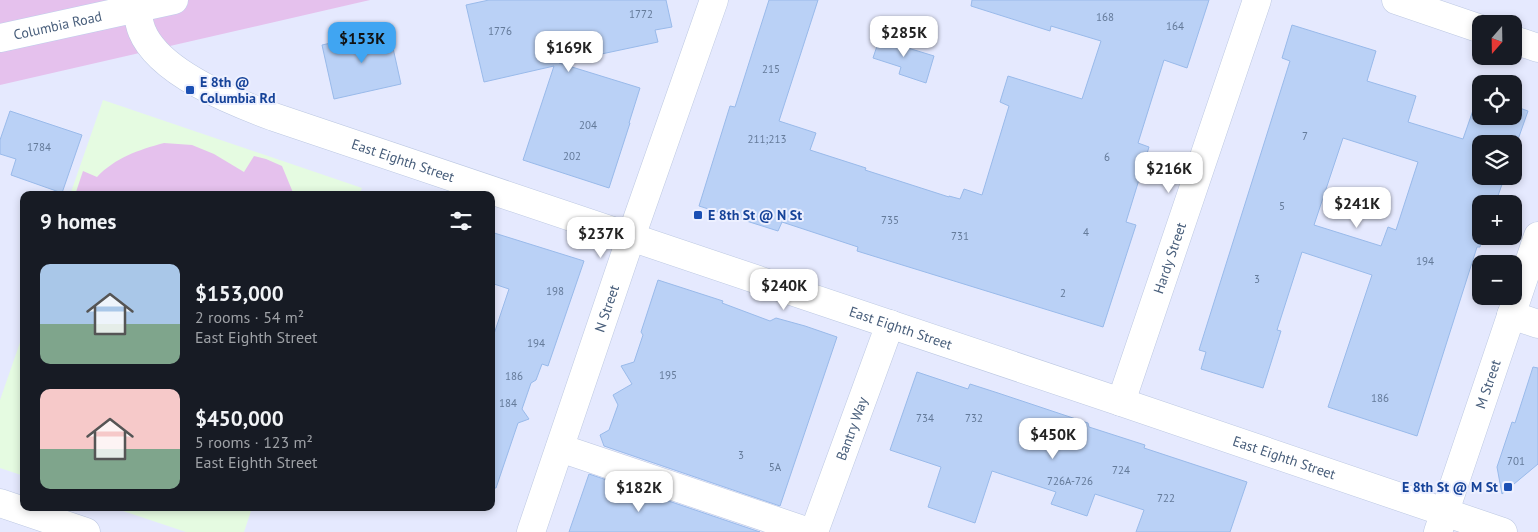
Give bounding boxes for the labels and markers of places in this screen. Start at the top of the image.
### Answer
pin: $285K [869,15,939,58]
pin: $153K [327,22,397,64]
pin: $169K [534,30,604,73]
place label: E 8th @ Columbia Rd [200,73,276,107]
marker: E 8th @ Columbia Rd [184,84,196,96]
pin: $216K [1134,152,1204,194]
pin: $241K [1322,186,1392,229]
place label: E 8th St @ N St [708,206,802,224]
marker: E 8th St @ N St [692,209,704,221]
pin: $237K [566,216,636,259]
pin: $240K [749,268,819,311]
pin: $450K [1018,418,1088,460]
pin: $182K [604,470,674,513]
place label: E 8th St @ M St [1402,478,1498,496]
marker: E 8th St @ M St [1502,481,1514,493]

